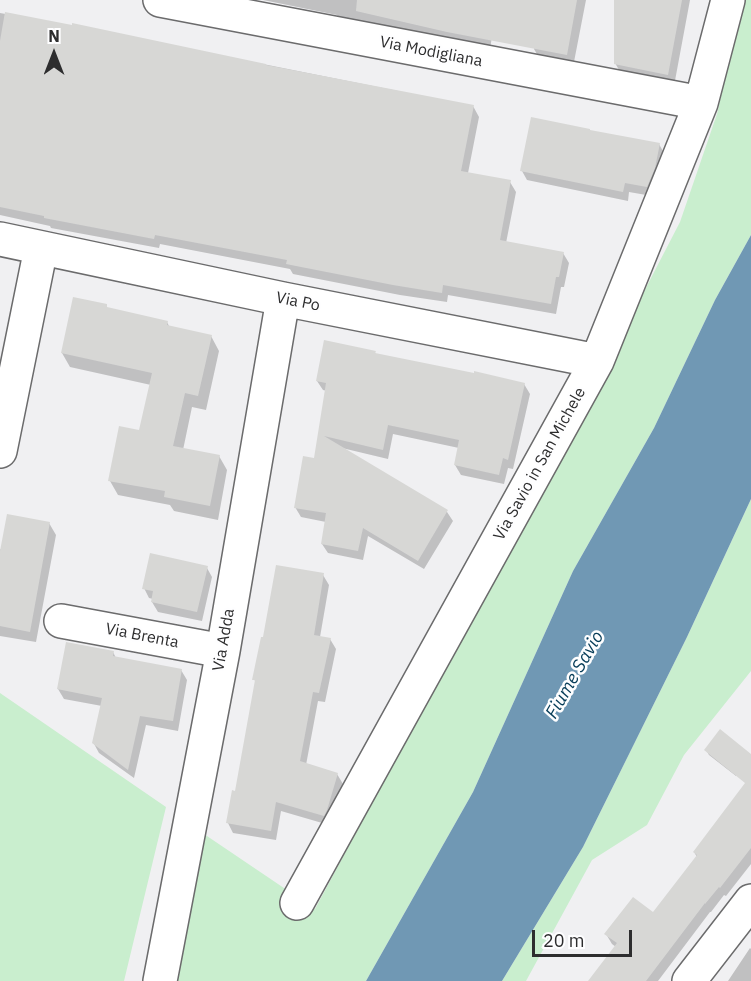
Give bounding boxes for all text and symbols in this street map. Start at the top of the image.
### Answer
north arrow [24,24,84,84]
text: N [48,26,60,46]
street label: Via Modigliana [378,33,484,71]
street label: Via Po [274,288,322,316]
street label: Via Savio in San Michele [490,384,590,544]
street label: Via Adda [209,607,239,673]
street label: Via Brenta [104,619,180,653]
water label: Fiume Savio [541,627,609,723]
scale bar [535,918,636,956]
text: 20 m [543,929,585,952]

